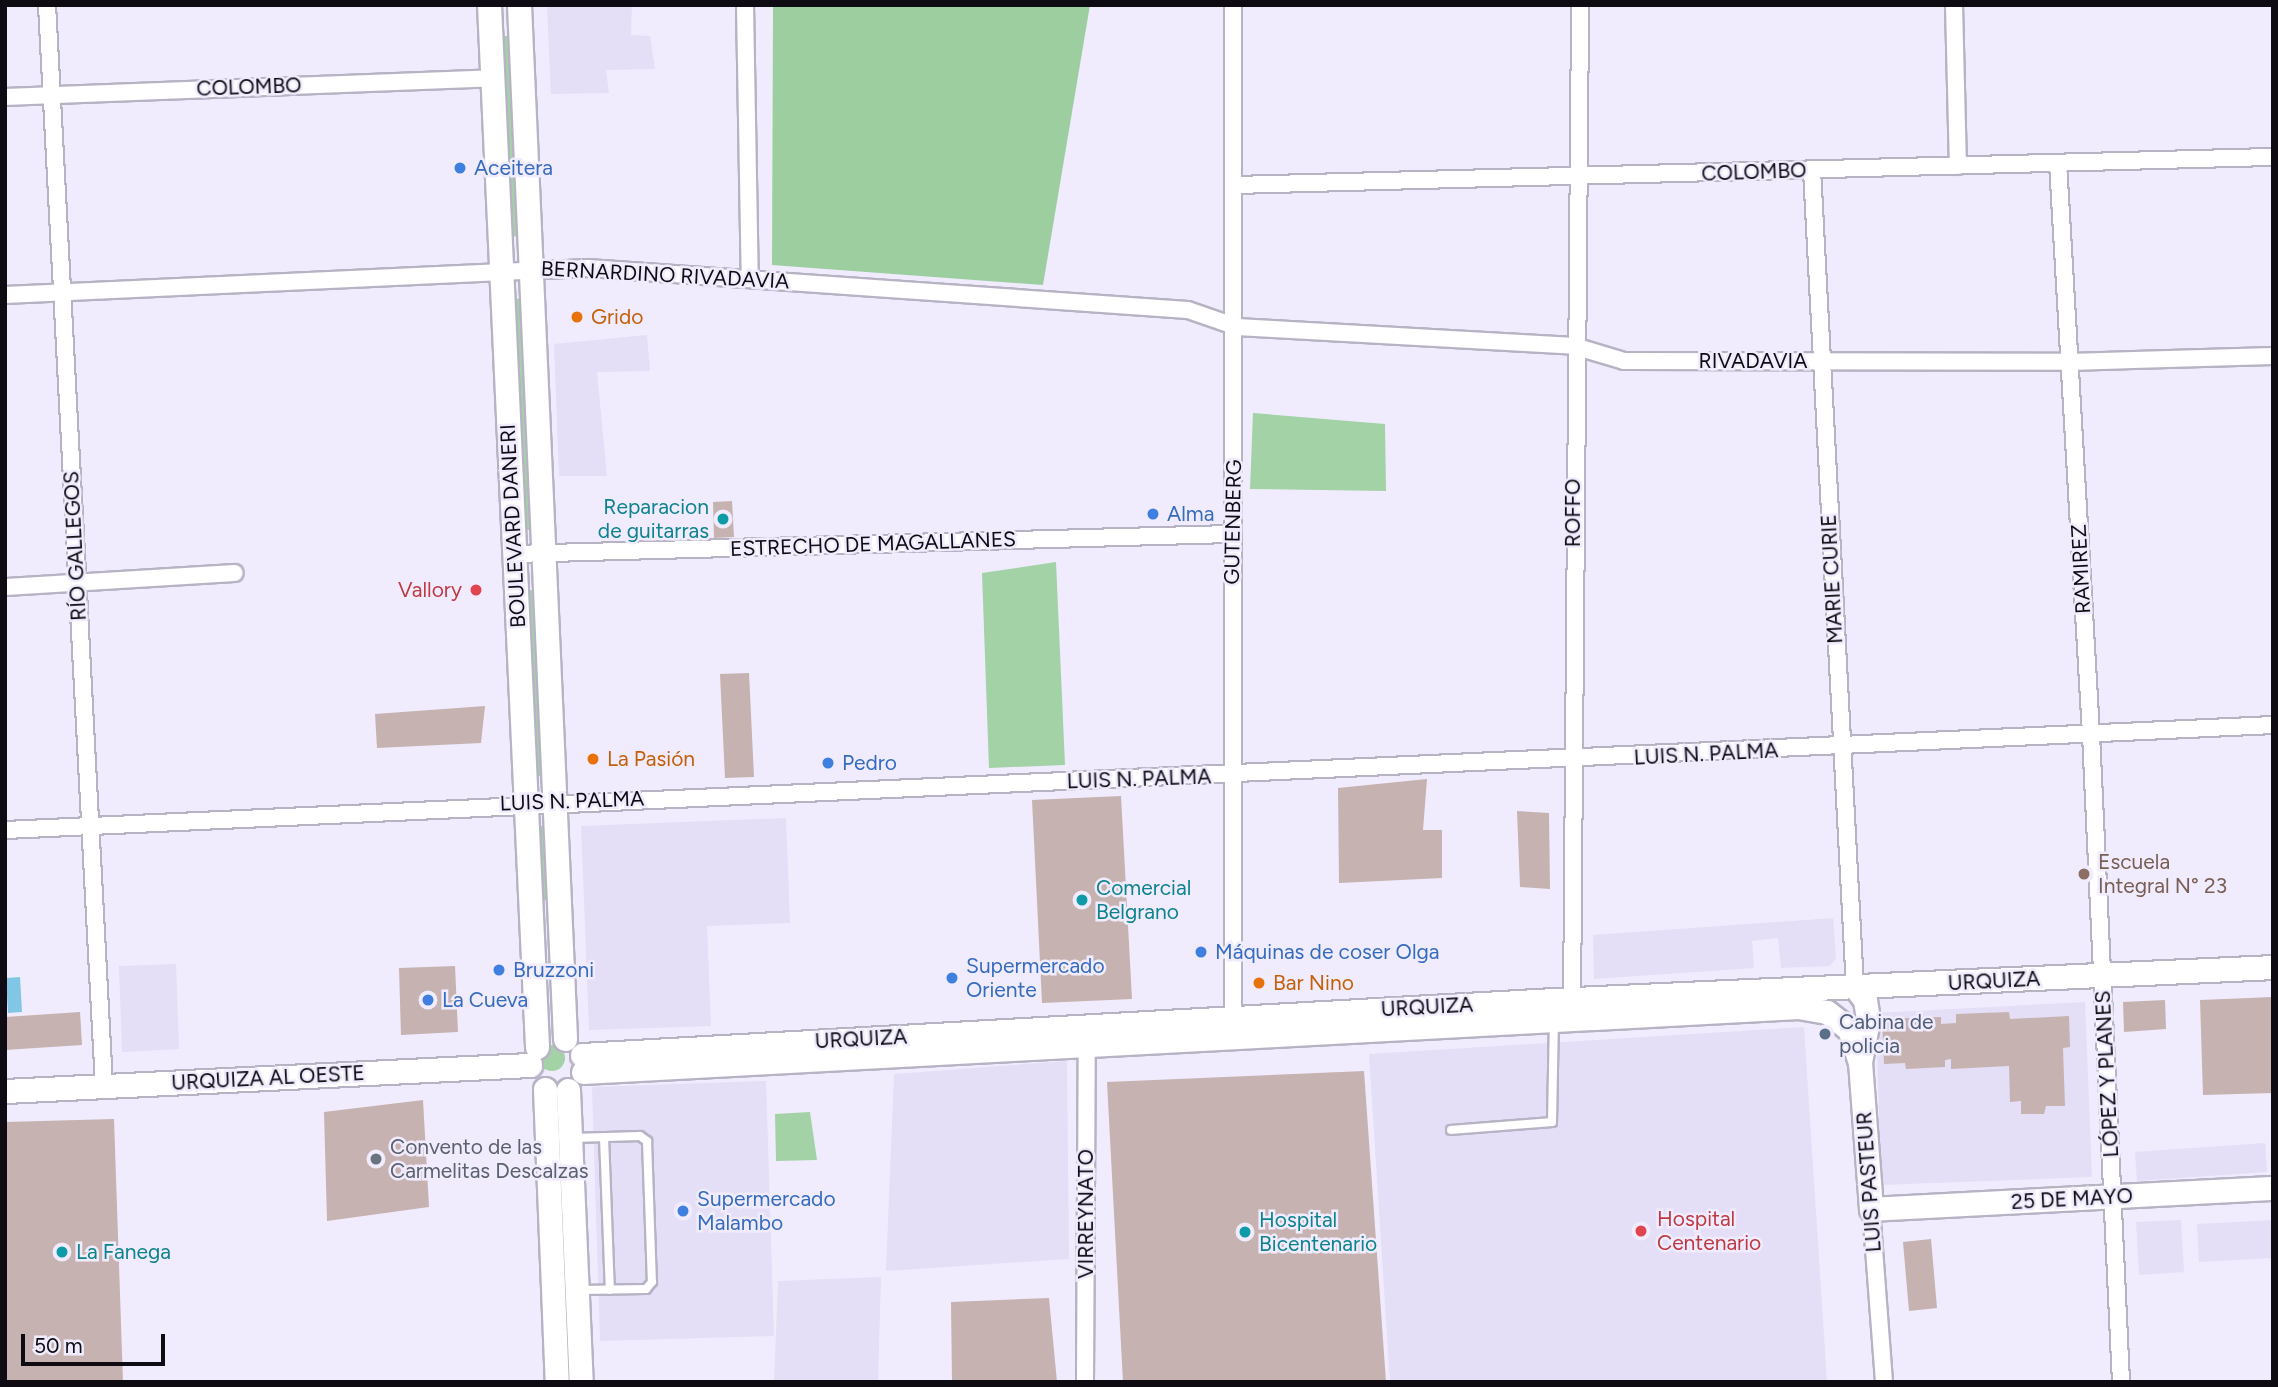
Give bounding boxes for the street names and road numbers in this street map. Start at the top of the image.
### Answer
street label: COLOMBO [196,73,302,101]
street label: COLOMBO [1701,158,1807,186]
street label: BERNARDINO RIVADAVIA [540,256,790,294]
street label: RIVADAVIA [1699,348,1807,374]
street label: BOULEVARD DANERI [495,423,531,629]
street label: GUTENBERG [1219,459,1247,585]
street label: RÍO GALLEGOS [58,471,92,621]
street label: ROFFO [1560,479,1586,547]
street label: MARIE CURIE [1816,514,1848,644]
street label: RAMIREZ [2066,523,2096,615]
street label: ESTRECHO DE MAGALLANES [730,526,1016,562]
street label: LUIS N. PALMA [1633,738,1779,770]
street label: LUIS N. PALMA [1066,764,1212,794]
street label: LUIS N. PALMA [499,786,645,816]
street label: URQUIZA [1947,966,2041,996]
street label: LÓPEZ Y PLANES [2090,990,2124,1158]
street label: URQUIZA [1380,992,1474,1022]
street label: URQUIZA [814,1024,908,1054]
street label: URQUIZA AL OESTE [171,1060,365,1096]
street label: LUIS PASTEUR [1852,1111,1886,1253]
street label: VIRREYNATO [1073,1149,1099,1279]
street label: 25 DE MAYO [2011,1183,2133,1215]

